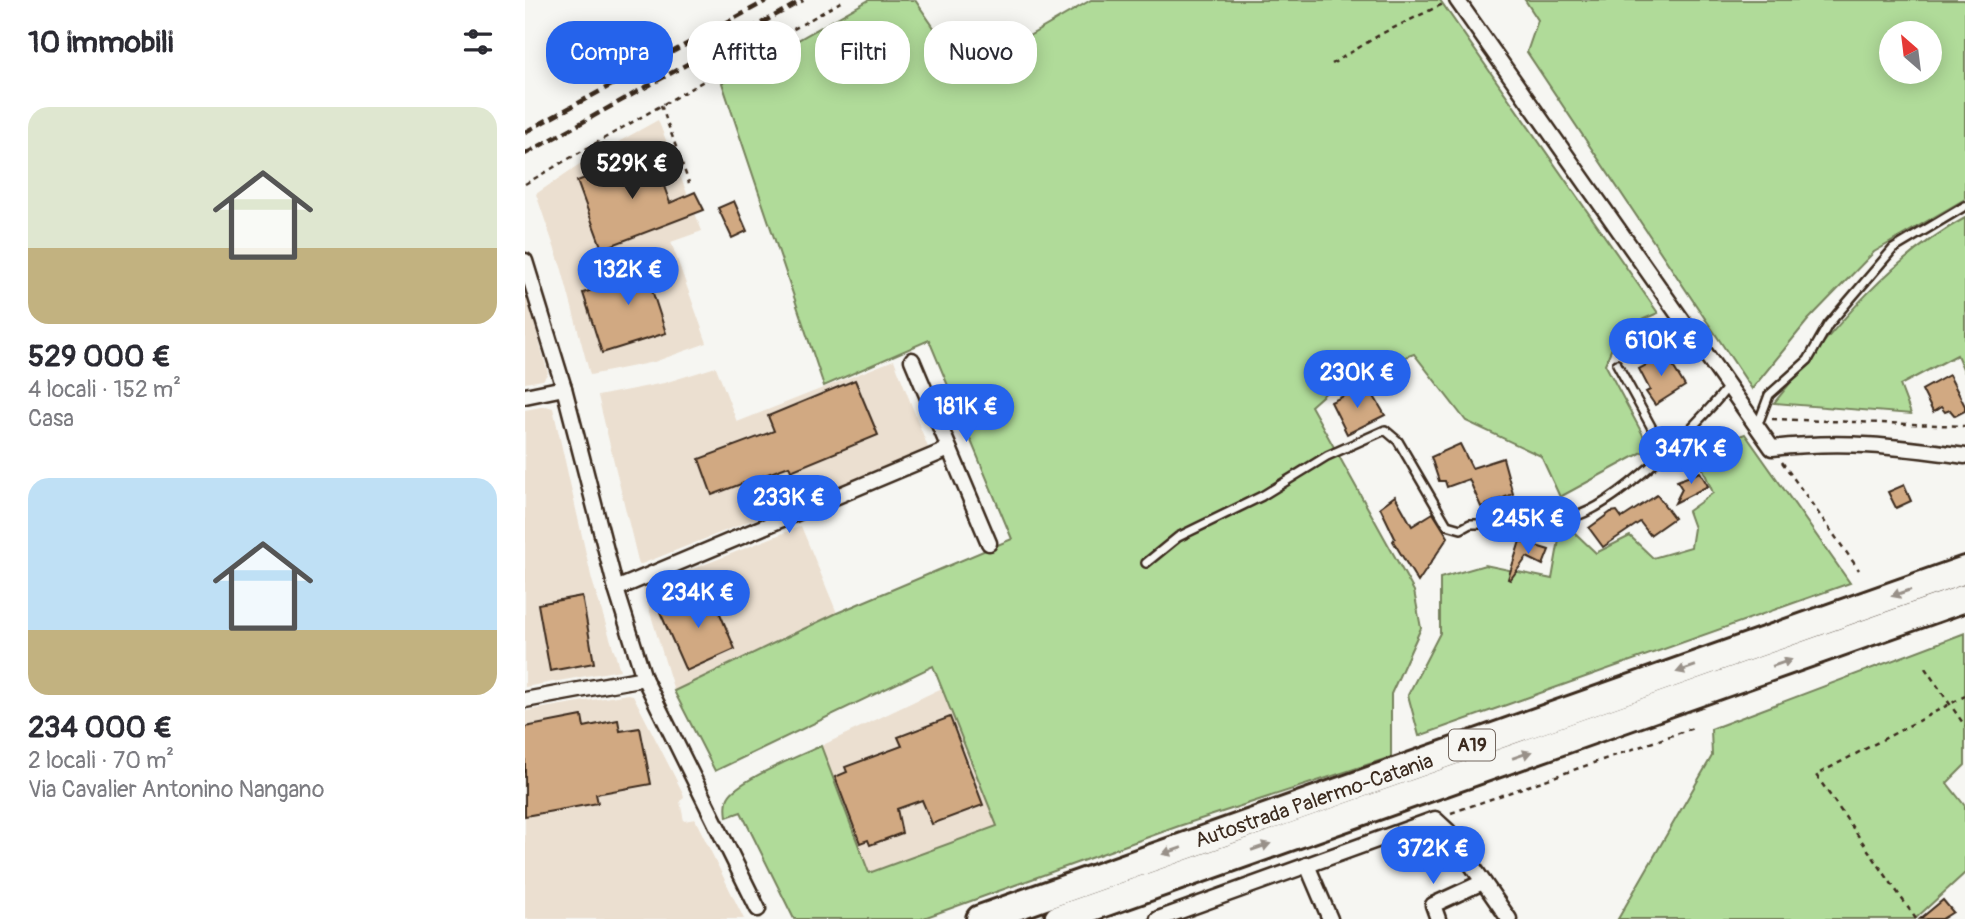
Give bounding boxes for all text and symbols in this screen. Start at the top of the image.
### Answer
chip: Compra [546,21,673,84]
chip: Affitta [687,21,801,84]
chip: Filtri [815,21,910,84]
chip: Nuovo [924,21,1037,84]
north arrow [1879,21,1943,84]
map controls [1879,21,1942,84]
icon: filters [459,23,497,61]
text: 10 immobili [28,24,173,61]
pin: 529K € [575,142,689,201]
text: 529K € [596,149,668,178]
icon: home [200,152,326,278]
pin: 132K € [571,247,685,307]
text: 132K € [594,255,662,284]
pin: 610K € [1604,318,1718,378]
text: 610K € [1625,326,1697,355]
text: 529 000 € [28,338,171,375]
pin: 230K € [1300,350,1414,410]
text: 230K € [1320,358,1394,387]
text: 4 locali · 152 m² [28,375,181,404]
pin: 181K € [909,384,1023,444]
text: 181K € [934,392,998,421]
text: Casa [28,404,74,433]
pin: 347K € [1634,426,1748,486]
text: 347K € [1655,434,1727,463]
pin: 233K € [732,476,846,535]
text: 233K € [753,483,825,512]
pin: 245K € [1471,496,1585,556]
text: 245K € [1492,504,1564,533]
icon: home [200,523,326,649]
pin: 234K € [641,570,755,630]
text: 234K € [662,578,734,607]
one-way arrow [1890,588,1911,599]
one-way arrow [1772,657,1793,668]
one-way arrow [1676,664,1697,675]
text: 234 000 € [28,709,172,746]
road number: A19 [1449,730,1495,760]
text: 2 locali · 70 m² [28,746,174,775]
street label: Autostrada Palermo-Catania [1191,748,1437,854]
one-way arrow [1511,749,1532,760]
text: Via Cavalier Antonino Nangano [28,775,324,804]
pin: 372K € [1376,826,1490,886]
text: 372K € [1397,834,1469,863]
one-way arrow [1251,841,1272,852]
one-way arrow [1161,846,1182,857]

